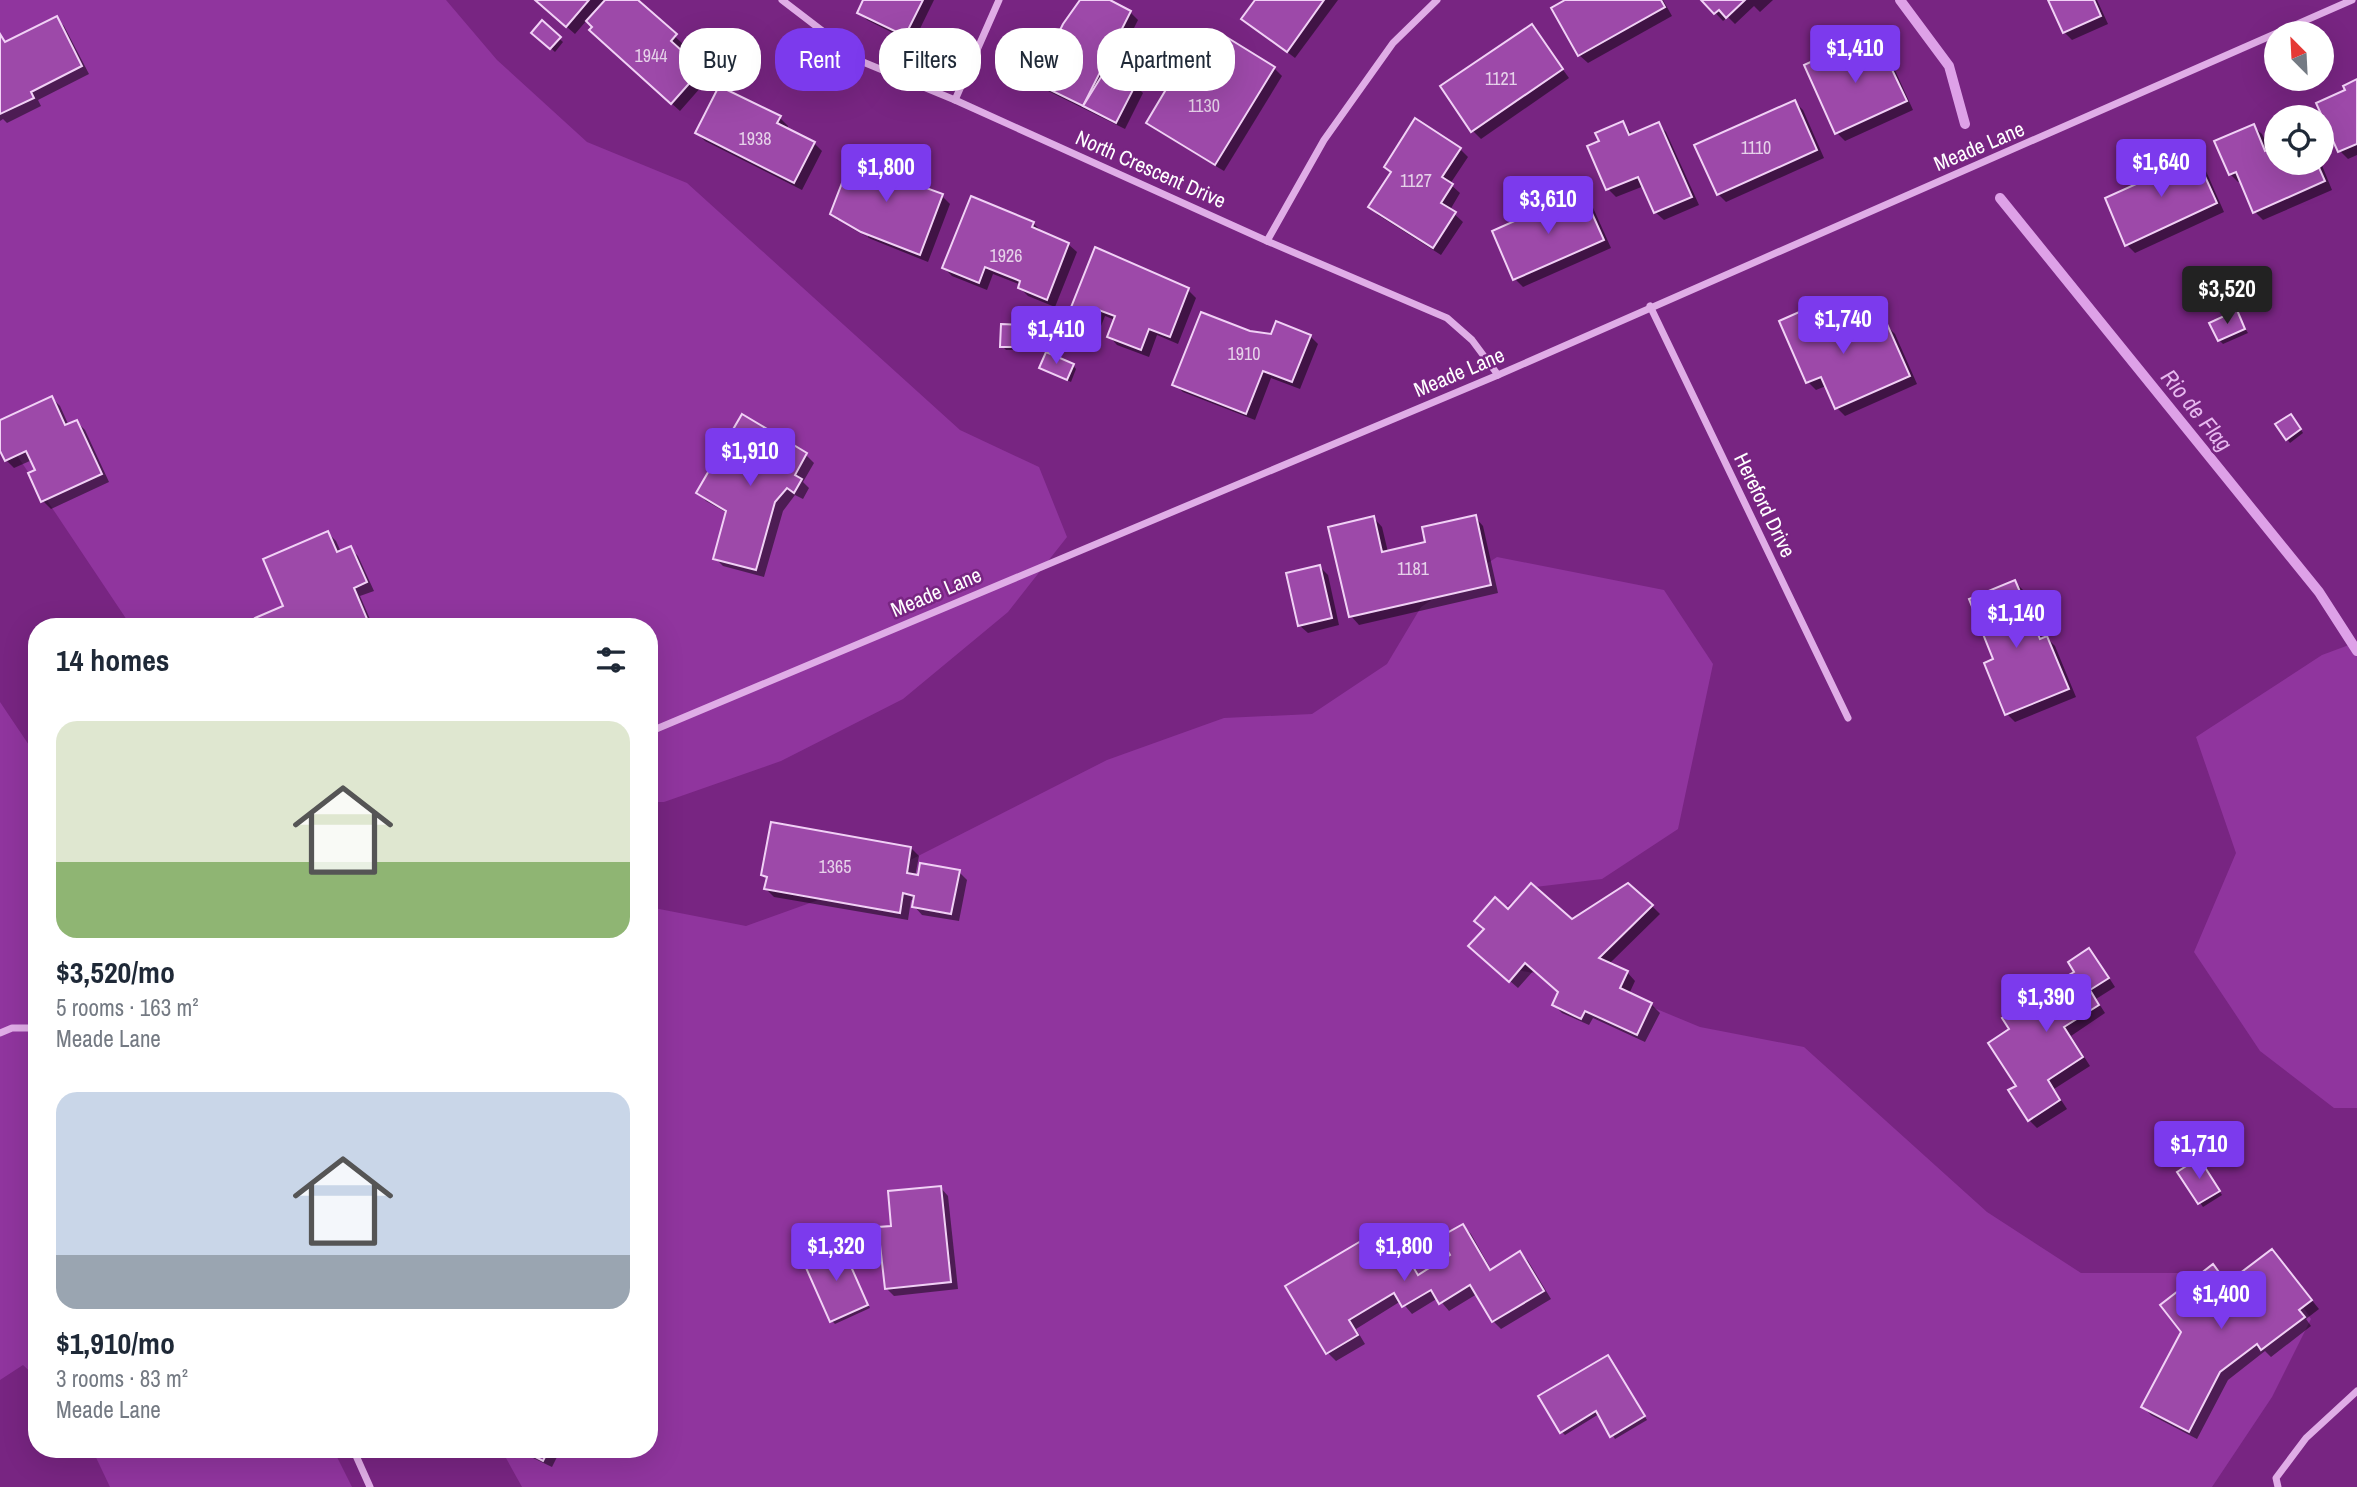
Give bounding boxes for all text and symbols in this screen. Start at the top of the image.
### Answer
north arrow [2264,21,2334,91]
map controls [2264,21,2334,175]
pin: $1,410 [1798,25,1912,85]
chip: Buy [679,28,761,91]
chip: Rent [775,28,865,91]
chip: Filters [879,28,981,91]
chip: New [995,28,1083,91]
chip: Apartment [1097,28,1235,91]
text: $1,410 [1826,32,1884,63]
house number: 1944 [635,43,667,68]
house number: 1121 [1485,66,1518,91]
house number: 1130 [1188,93,1220,118]
button: locate [2264,105,2334,175]
street label: Meade Lane [1929,114,2029,178]
street label: North Crescent Drive [1071,123,1231,215]
house number: 1938 [739,126,771,151]
house number: 1110 [1741,135,1771,160]
pin: $1,640 [2104,140,2218,199]
pin: $1,800 [829,144,943,204]
text: $1,640 [2132,146,2190,177]
text: $1,800 [857,151,915,182]
house number: 1127 [1400,168,1432,193]
pin: $3,610 [1491,176,1605,236]
text: $3,610 [1519,183,1577,214]
house number: 1926 [990,243,1022,268]
pin: $3,520 [2170,266,2284,326]
text: $3,520 [2198,273,2256,304]
pin: $1,740 [1786,296,1900,356]
text: $1,740 [1814,303,1872,334]
pin: $1,410 [999,306,1113,366]
text: $1,410 [1027,313,1085,344]
street label: Meade Lane [1409,340,1509,404]
house number: 1910 [1228,341,1260,366]
water label: Rio de Flag [2154,362,2240,458]
pin: $1,910 [693,428,807,488]
text: $1,910 [721,435,779,466]
street label: Hereford Drive [1727,448,1803,562]
house number: 1181 [1397,556,1430,581]
street label: Meade Lane [886,560,986,624]
pin: $1,140 [1959,590,2073,650]
text: $1,140 [1987,597,2045,628]
text: 14 homes [56,640,170,680]
icon: filters [592,641,630,679]
icon: home [280,767,406,893]
house number: 1365 [819,854,851,879]
text: $3,520/mo [56,952,175,992]
pin: $1,390 [1989,974,2103,1034]
text: $1,390 [2017,981,2075,1012]
text: 5 rooms · 163 m² [56,992,199,1023]
text: Meade Lane [56,1023,161,1054]
pin: $1,710 [2142,1122,2256,1181]
text: $1,710 [2170,1128,2228,1159]
icon: home [280,1138,406,1264]
pin: $1,320 [779,1224,893,1283]
pin: $1,800 [1347,1224,1461,1283]
text: $1,320 [807,1230,865,1261]
text: $1,800 [1375,1230,1433,1261]
pin: $1,400 [2164,1272,2278,1331]
text: $1,400 [2192,1278,2250,1309]
text: $1,910/mo [56,1323,175,1363]
text: 3 rooms · 83 m² [56,1363,188,1394]
text: Meade Lane [56,1394,161,1425]

